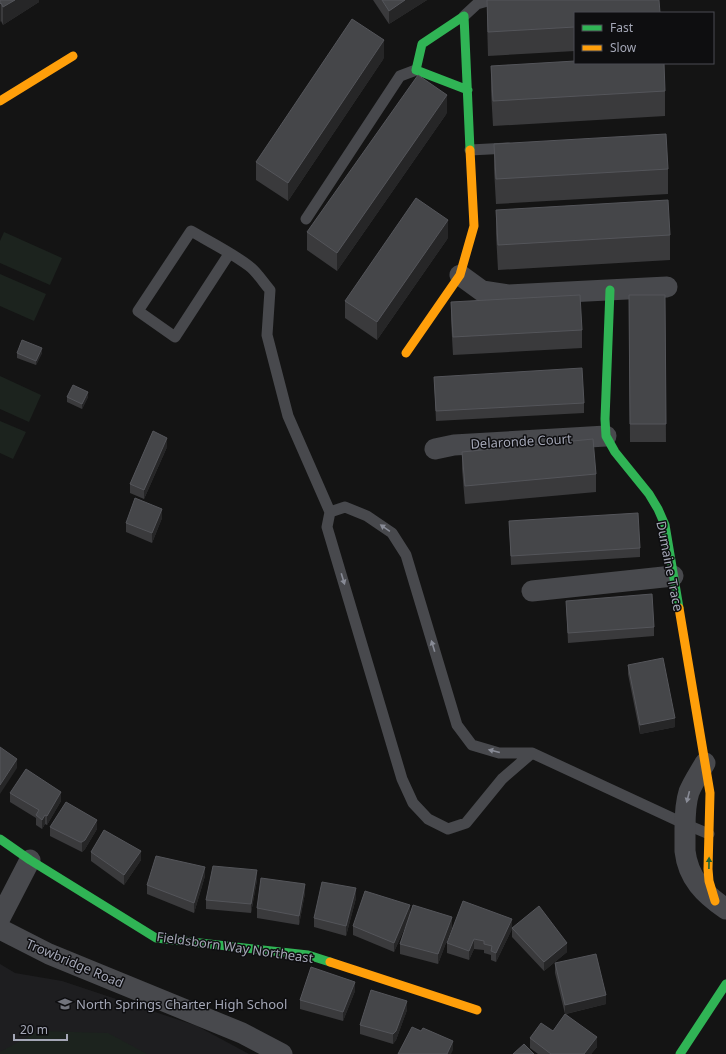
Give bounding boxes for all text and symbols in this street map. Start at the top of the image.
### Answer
legend [574,12,714,64]
text: Fast [610,19,634,36]
text: Slow [610,39,637,56]
street label: Delaronde Court [470,429,572,453]
street label: Dumaine Trace [652,519,688,613]
one-way arrow [379,524,390,532]
one-way arrow [340,573,346,585]
one-way arrow [430,640,436,652]
one-way arrow [487,748,499,754]
one-way arrow [685,792,691,804]
one-way arrow [706,856,712,869]
street label: Fieldsborn Way Northeast [155,927,315,967]
street label: Trowbridge Road [24,934,126,992]
place label: North Springs Charter High School [76,995,287,1013]
school or university icon: North Springs Charter High School [57,996,73,1012]
scale bar [14,1016,67,1042]
text: 20 m [20,1021,48,1038]

